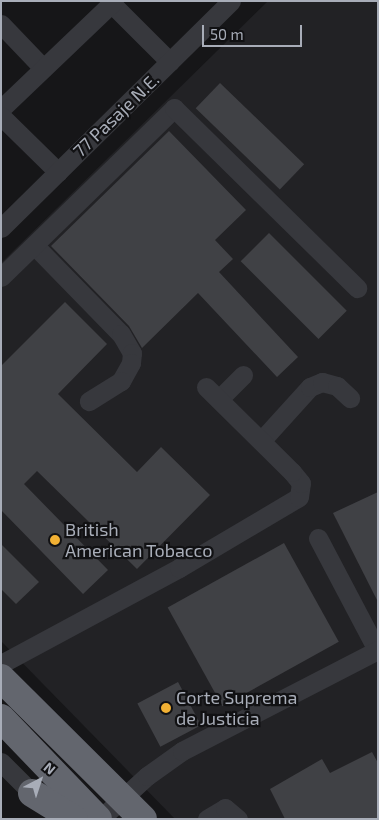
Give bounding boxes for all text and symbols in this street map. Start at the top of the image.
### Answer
scale bar [204,15,304,47]
text: 50 m [210,25,244,43]
street label: 77 Pasaje N.E. [69,69,163,161]
place label: British American Tobacco [65,519,213,562]
marker: British American Tobacco [49,534,61,546]
place label: Corte Suprema de Justicia [176,687,297,730]
marker: Corte Suprema de Justicia [160,702,172,714]
north arrow [15,755,65,805]
text: N [41,758,59,778]

